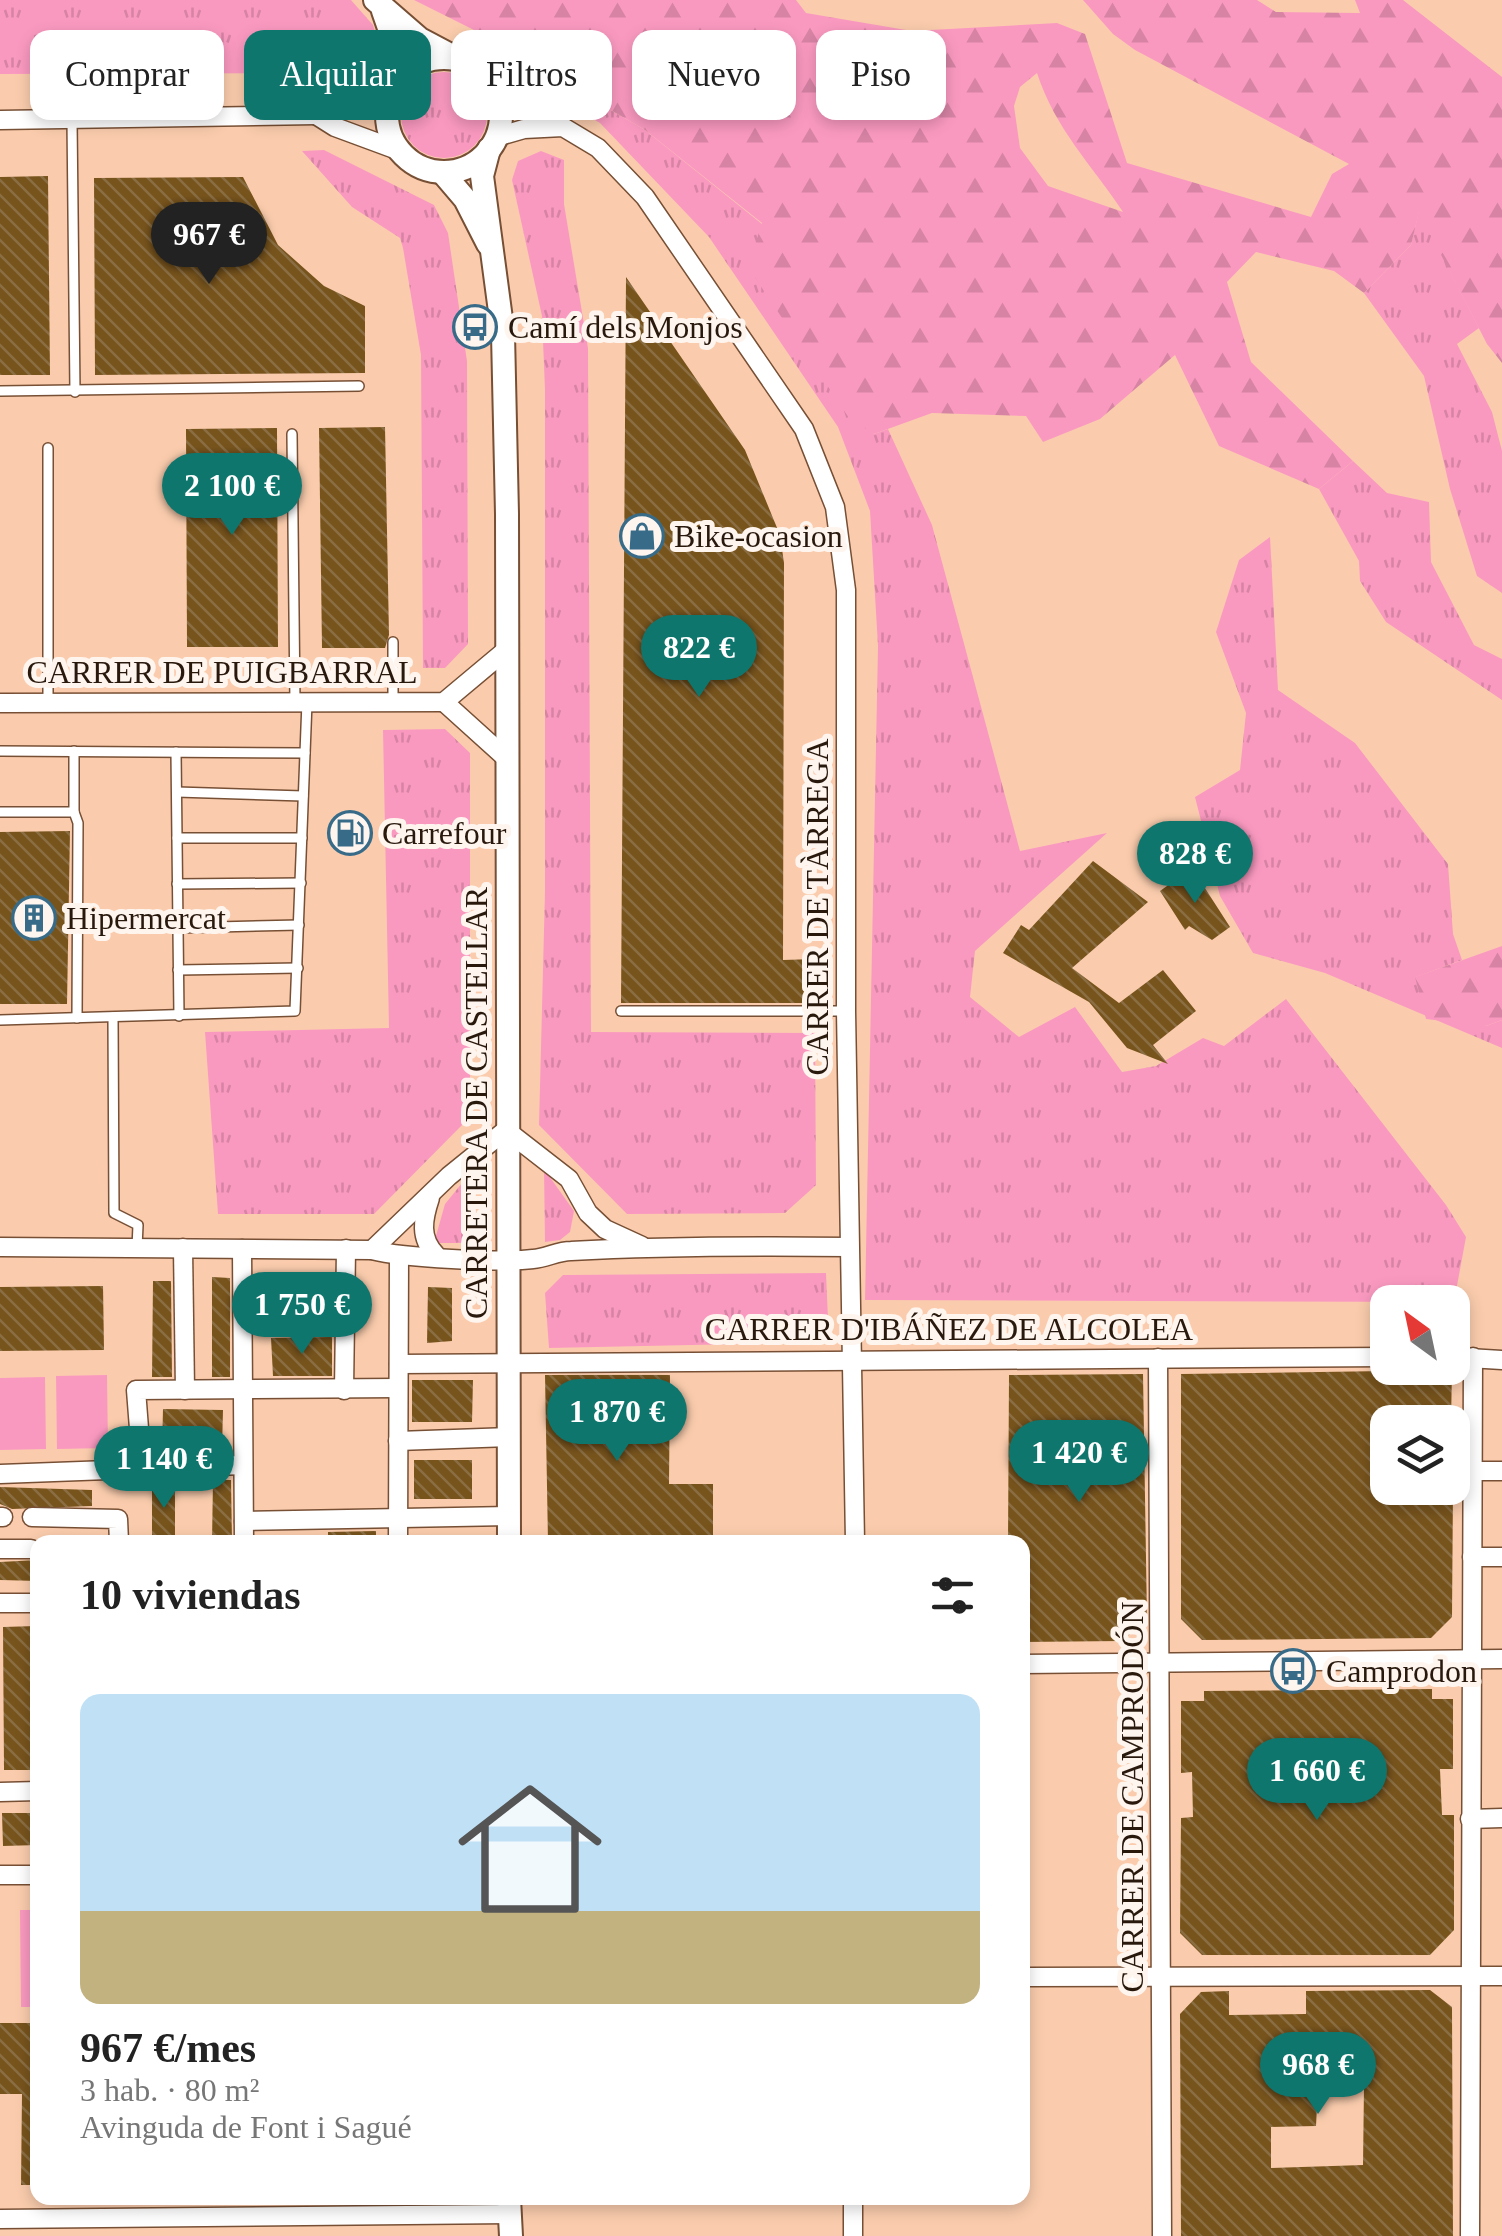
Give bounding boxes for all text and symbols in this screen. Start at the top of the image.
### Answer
chip: Comprar [30,30,224,120]
chip: Alquilar [244,30,431,120]
chip: Filtros [451,30,612,120]
chip: Nuevo [632,30,796,120]
chip: Piso [816,30,946,120]
pin: 967 € [139,202,279,287]
text: 967 € [173,216,245,252]
bus stop icon: Camí dels Monjos [452,304,498,350]
place label: Camí dels Monjos [508,309,743,345]
pin: 2 100 € [140,453,324,538]
text: 2 100 € [184,467,280,503]
shop icon: Bike-ocasion [619,513,665,559]
place label: Bike-ocasion [674,518,843,554]
pin: 822 € [629,615,769,700]
text: 822 € [663,629,735,665]
street label: CARRER DE PUIGBARRAL [26,654,418,690]
street label: CARRER DE TÀRREGA [799,738,835,1076]
fuel station icon: Carrefour [327,810,373,856]
place label: Carrefour [382,815,507,851]
pin: 828 € [1125,821,1265,906]
text: 828 € [1159,835,1231,871]
street label: CARRETERA DE CASTELLAR [458,886,494,1319]
building icon: Hipermercat [11,895,57,941]
place label: Hipermercat [66,900,226,936]
pin: 1 750 € [210,1272,394,1357]
north arrow [1370,1285,1470,1385]
map controls [1370,1285,1470,1505]
text: 1 750 € [254,1286,350,1322]
street label: CARRER D'IBÁÑEZ DE ALCOLEA [705,1311,1193,1347]
pin: 1 870 € [525,1379,709,1464]
text: 1 870 € [569,1393,665,1429]
button: layers [1370,1405,1470,1505]
pin: 1 420 € [987,1420,1171,1505]
pin: 1 140 € [72,1426,256,1511]
text: 1 420 € [1031,1434,1127,1470]
text: 1 140 € [116,1440,212,1476]
icon: filters [925,1568,980,1623]
text: 10 viviendas [80,1572,301,1618]
street label: CARRER DE CAMPRODÓN [1114,1601,1150,1993]
bus stop icon: Camprodon [1270,1648,1316,1694]
place label: Camprodon [1326,1653,1477,1689]
pin: 1 660 € [1225,1738,1409,1823]
text: 1 660 € [1269,1752,1365,1788]
icon: home [440,1759,620,1939]
text: 967 €/mes [80,2025,256,2071]
pin: 968 € [1248,2032,1388,2117]
text: 968 € [1282,2046,1354,2082]
text: 3 hab. · 80 m² [80,2072,259,2108]
text: Avinguda de Font i Sagué [80,2109,412,2145]

